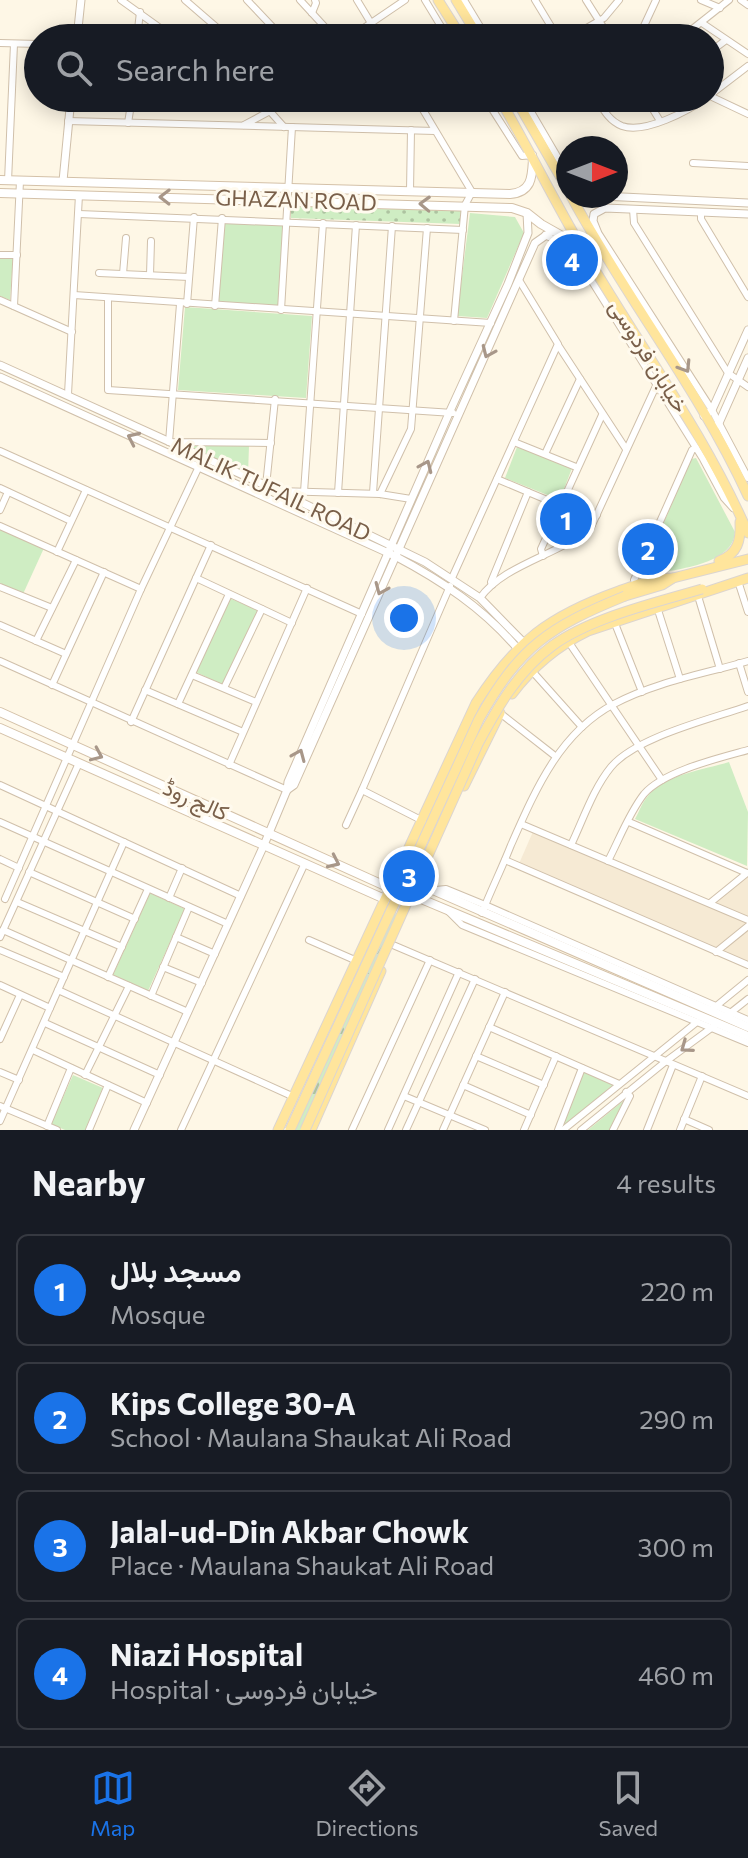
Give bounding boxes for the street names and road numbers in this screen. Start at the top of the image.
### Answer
street label: GHAZAN ROAD [215,183,377,216]
street label: خیابان فردوسی [603,294,695,418]
street label: MALIK TUFAIL ROAD [167,430,375,547]
street label: کالج روڈ [159,773,233,828]

